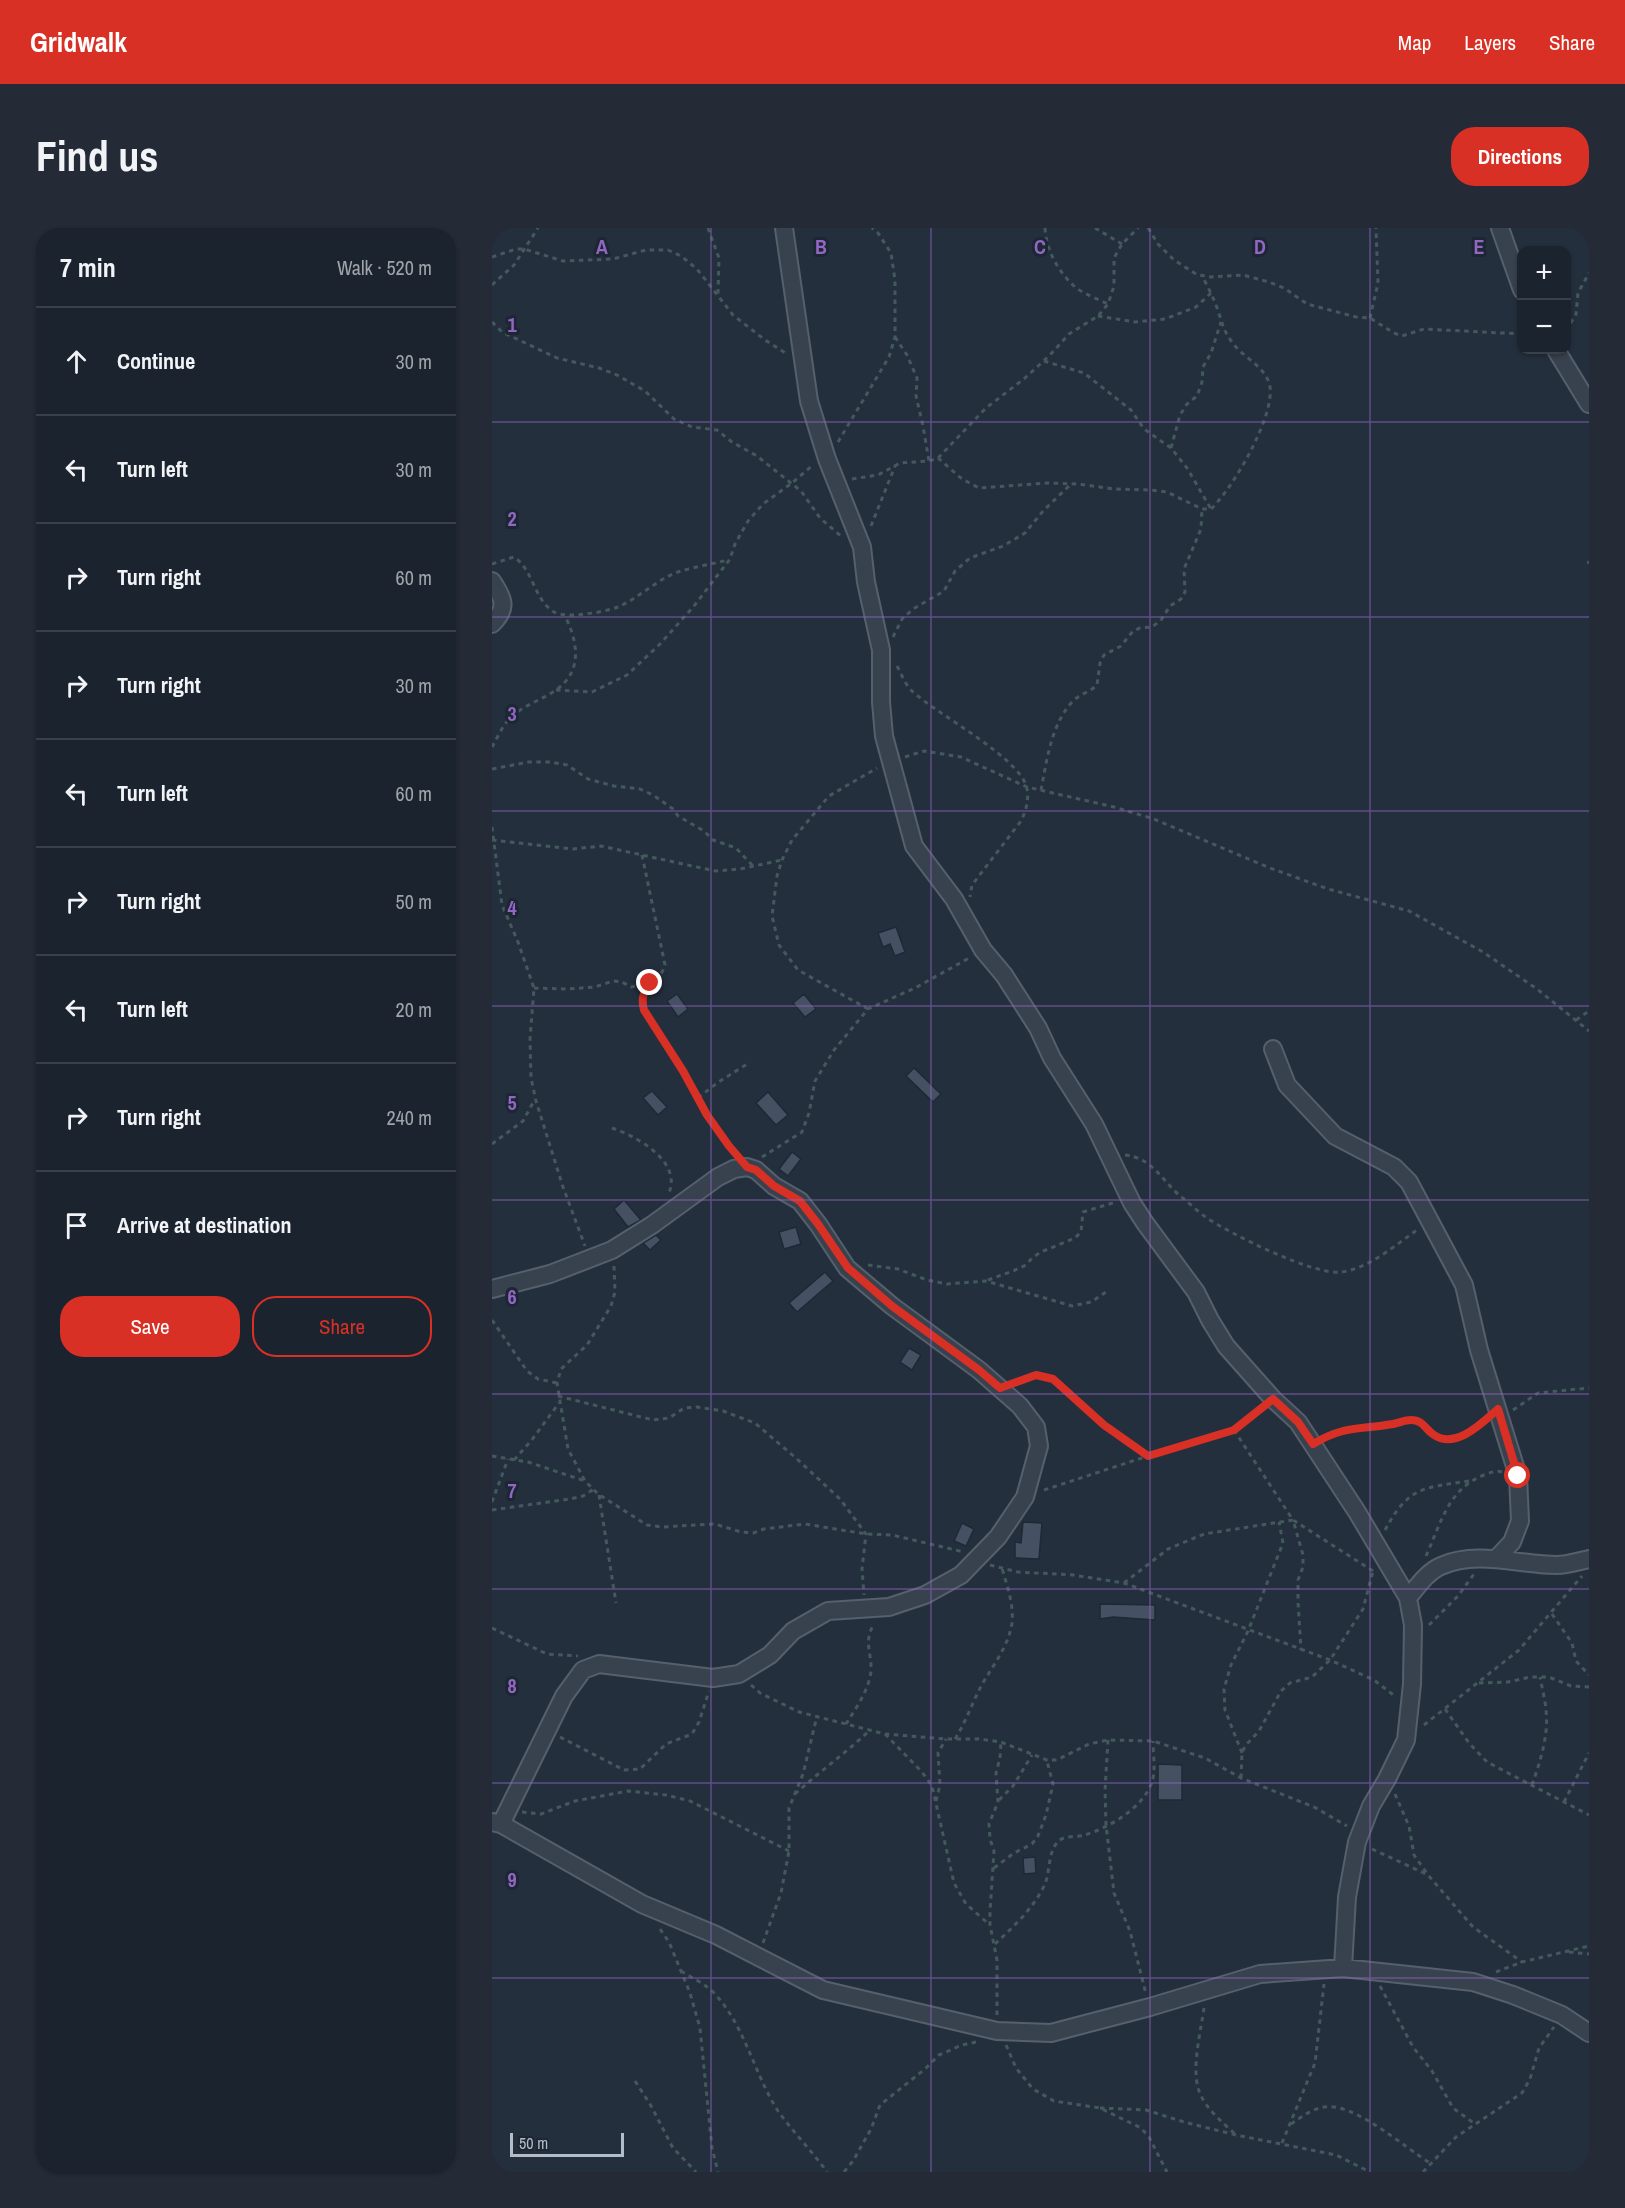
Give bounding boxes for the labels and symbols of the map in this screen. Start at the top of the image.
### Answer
text: A [596,233,608,260]
text: B [815,233,827,260]
text: C [1034,233,1046,260]
text: D [1254,233,1266,260]
text: E [1474,233,1485,260]
text: 1 [507,311,517,338]
text: 2 [507,505,517,532]
text: 3 [507,700,517,727]
text: 4 [507,894,517,921]
route end [636,969,662,995]
text: 5 [507,1089,517,1116]
text: 6 [507,1283,517,1310]
route start [1504,1462,1530,1488]
text: 7 [507,1477,517,1504]
text: 8 [507,1672,517,1699]
text: 9 [507,1866,517,1893]
scale bar [510,2130,624,2158]

